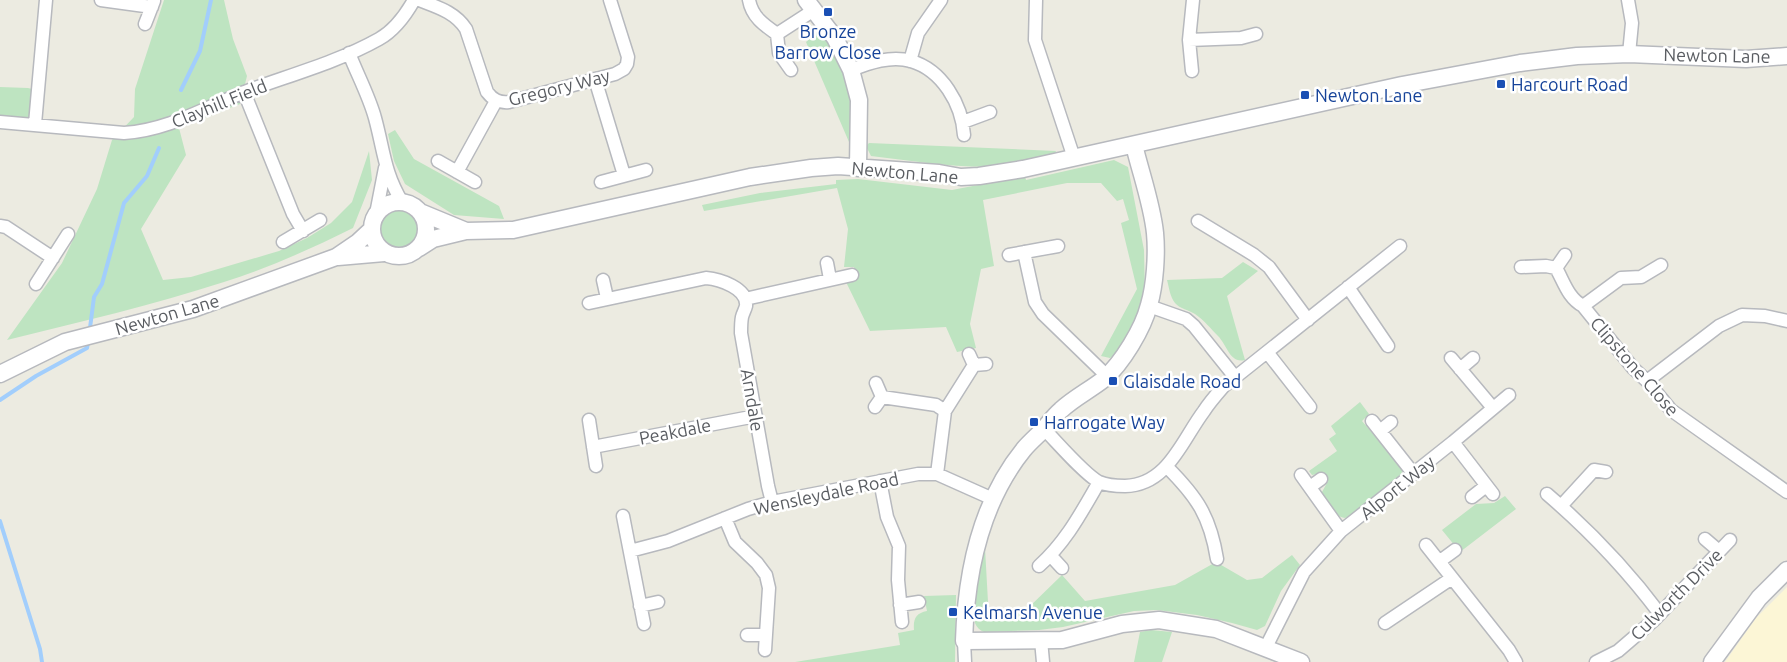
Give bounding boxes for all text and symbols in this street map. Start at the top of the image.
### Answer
marker: Bronze Barrow Close [822,6,834,18]
place label: Bronze Barrow Close [775,21,881,62]
street label: Newton Lane [1663,44,1771,66]
street label: Gregory Way [506,65,612,109]
place label: Harcourt Road [1511,74,1628,94]
street label: Clayhill Field [168,75,270,131]
marker: Harcourt Road [1495,78,1507,90]
place label: Newton Lane [1315,85,1422,105]
marker: Newton Lane [1299,89,1311,101]
street label: Newton Lane [851,157,959,187]
street label: Newton Lane [113,290,221,338]
street label: Clipstone Close [1587,312,1683,420]
street label: Arndale [738,367,768,433]
place label: Glaisdale Road [1123,371,1241,391]
marker: Glaisdale Road [1107,375,1119,387]
place label: Harrogate Way [1044,412,1165,432]
street label: Peakdale [637,414,713,448]
marker: Harrogate Way [1028,416,1040,428]
street label: Alport Way [1356,451,1438,523]
street label: Wensleydale Road [752,468,900,518]
street label: Culworth Drive [1626,544,1726,644]
place label: Kelmarsh Avenue [963,602,1103,622]
marker: Kelmarsh Avenue [947,606,959,618]

